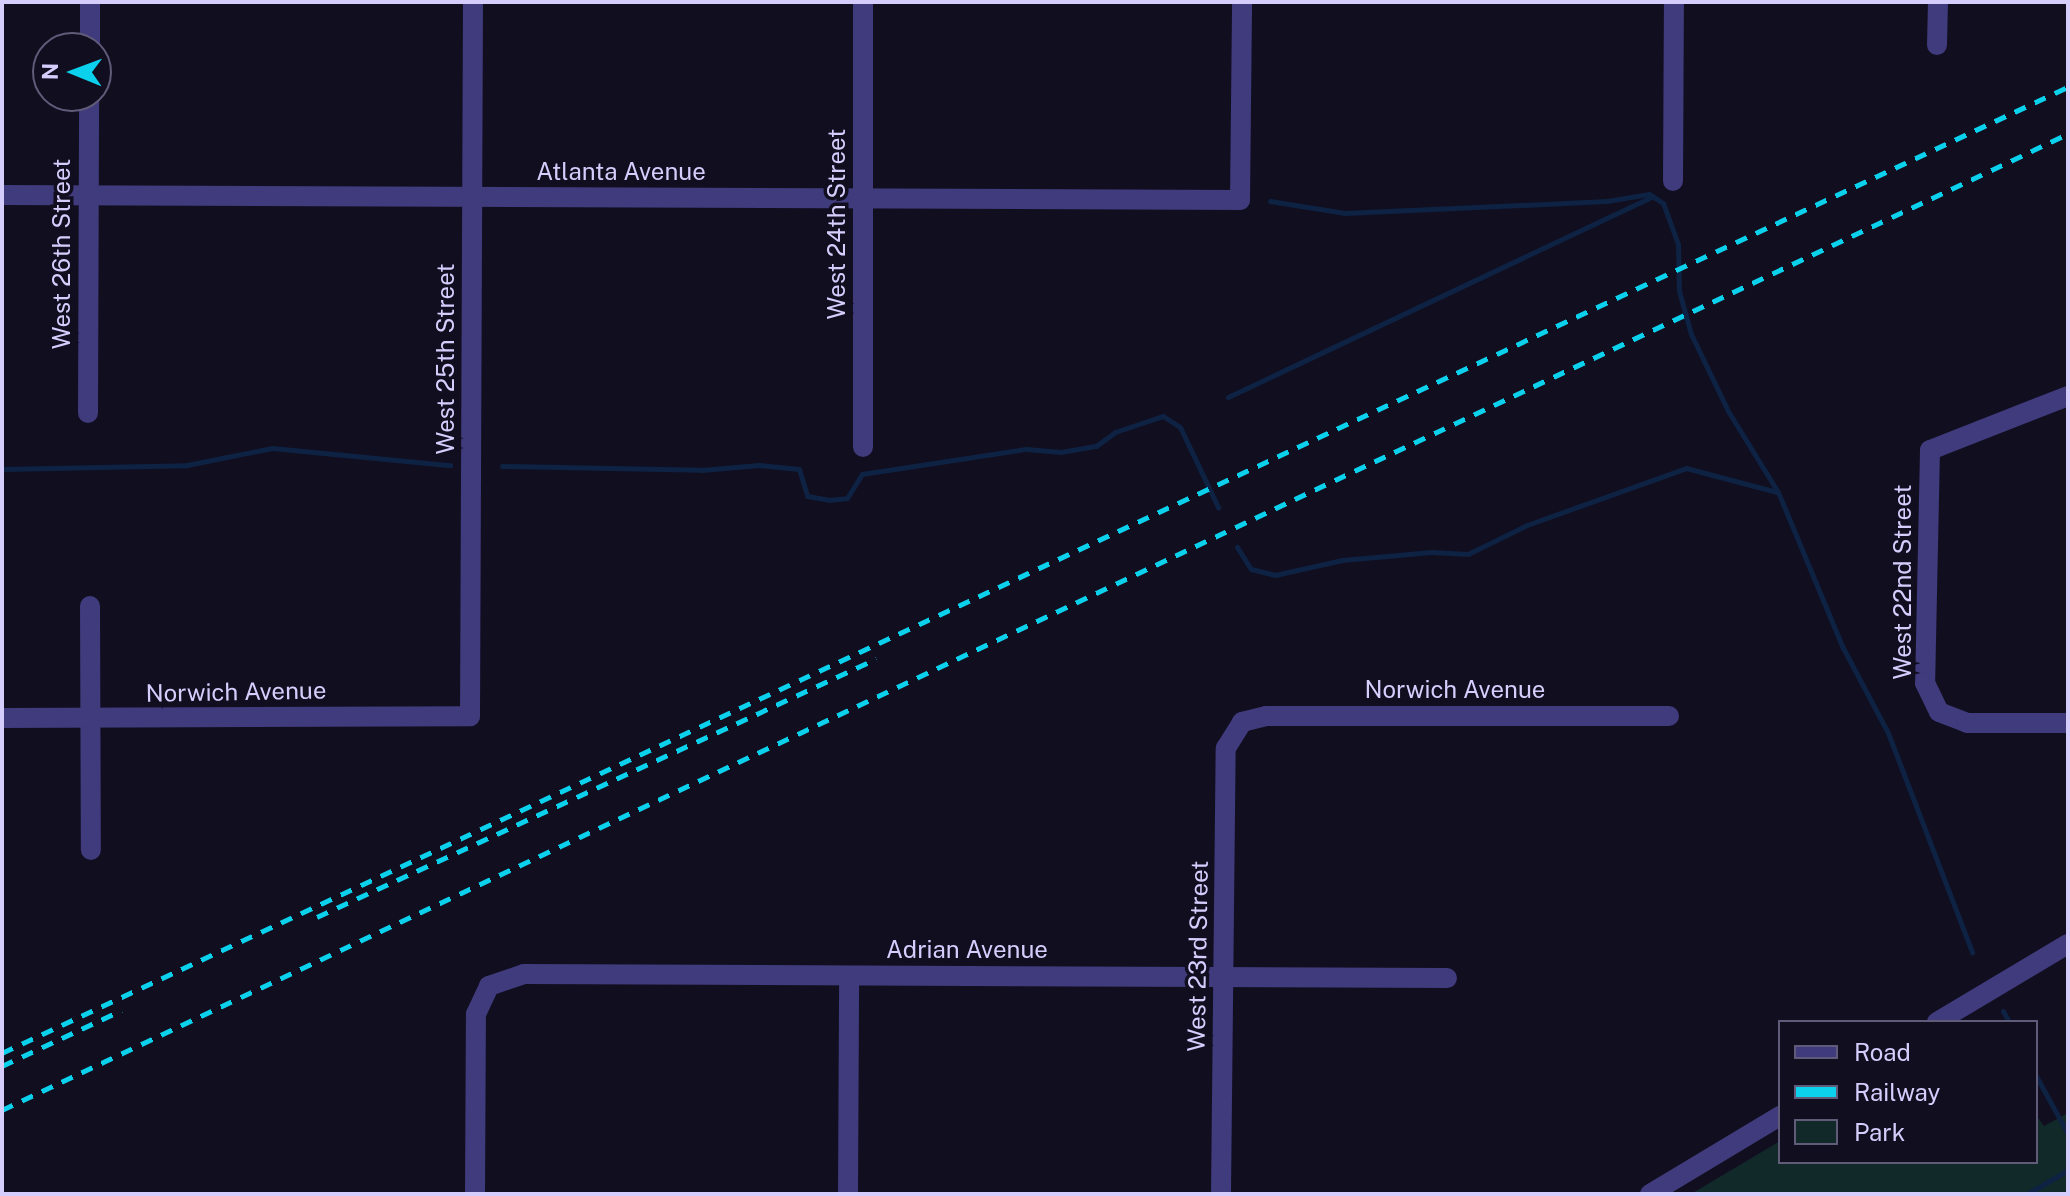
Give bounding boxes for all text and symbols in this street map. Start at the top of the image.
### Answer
north arrow [32,32,112,112]
text: N [37,63,63,80]
street label: West 24th Street [823,129,851,319]
street label: Atlanta Avenue [536,158,706,186]
street label: West 26th Street [48,159,76,349]
street label: West 25th Street [432,263,460,455]
street label: West 22nd Street [1889,484,1917,680]
street label: Norwich Avenue [145,676,327,708]
street label: Norwich Avenue [1365,676,1545,704]
street label: West 23rd Street [1182,860,1214,1052]
street label: Adrian Avenue [886,936,1048,964]
legend [1778,1020,2038,1164]
text: Road [1854,1038,1911,1066]
text: Railway [1854,1078,1940,1106]
text: Park [1854,1118,1905,1146]

